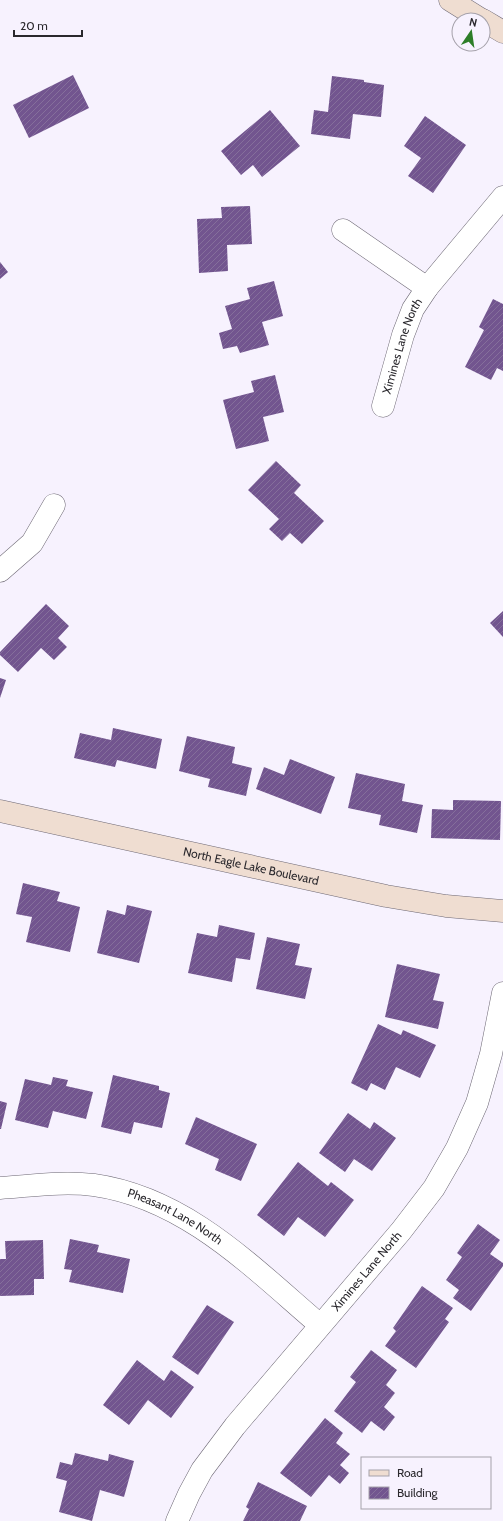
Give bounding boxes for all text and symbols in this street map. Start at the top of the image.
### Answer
scale bar [14,12,82,38]
north arrow [451,12,491,52]
text: N [468,15,479,30]
text: 20 m [20,18,48,33]
street label: Ximines Lane North [379,295,425,395]
street label: North Eagle Lake Boulevard [182,844,320,888]
street label: Pheasant Lane North [126,1185,226,1248]
street label: Ximines Lane North [328,1228,404,1314]
legend [361,1457,491,1509]
text: Road [397,1465,423,1480]
text: Building [397,1485,439,1500]

